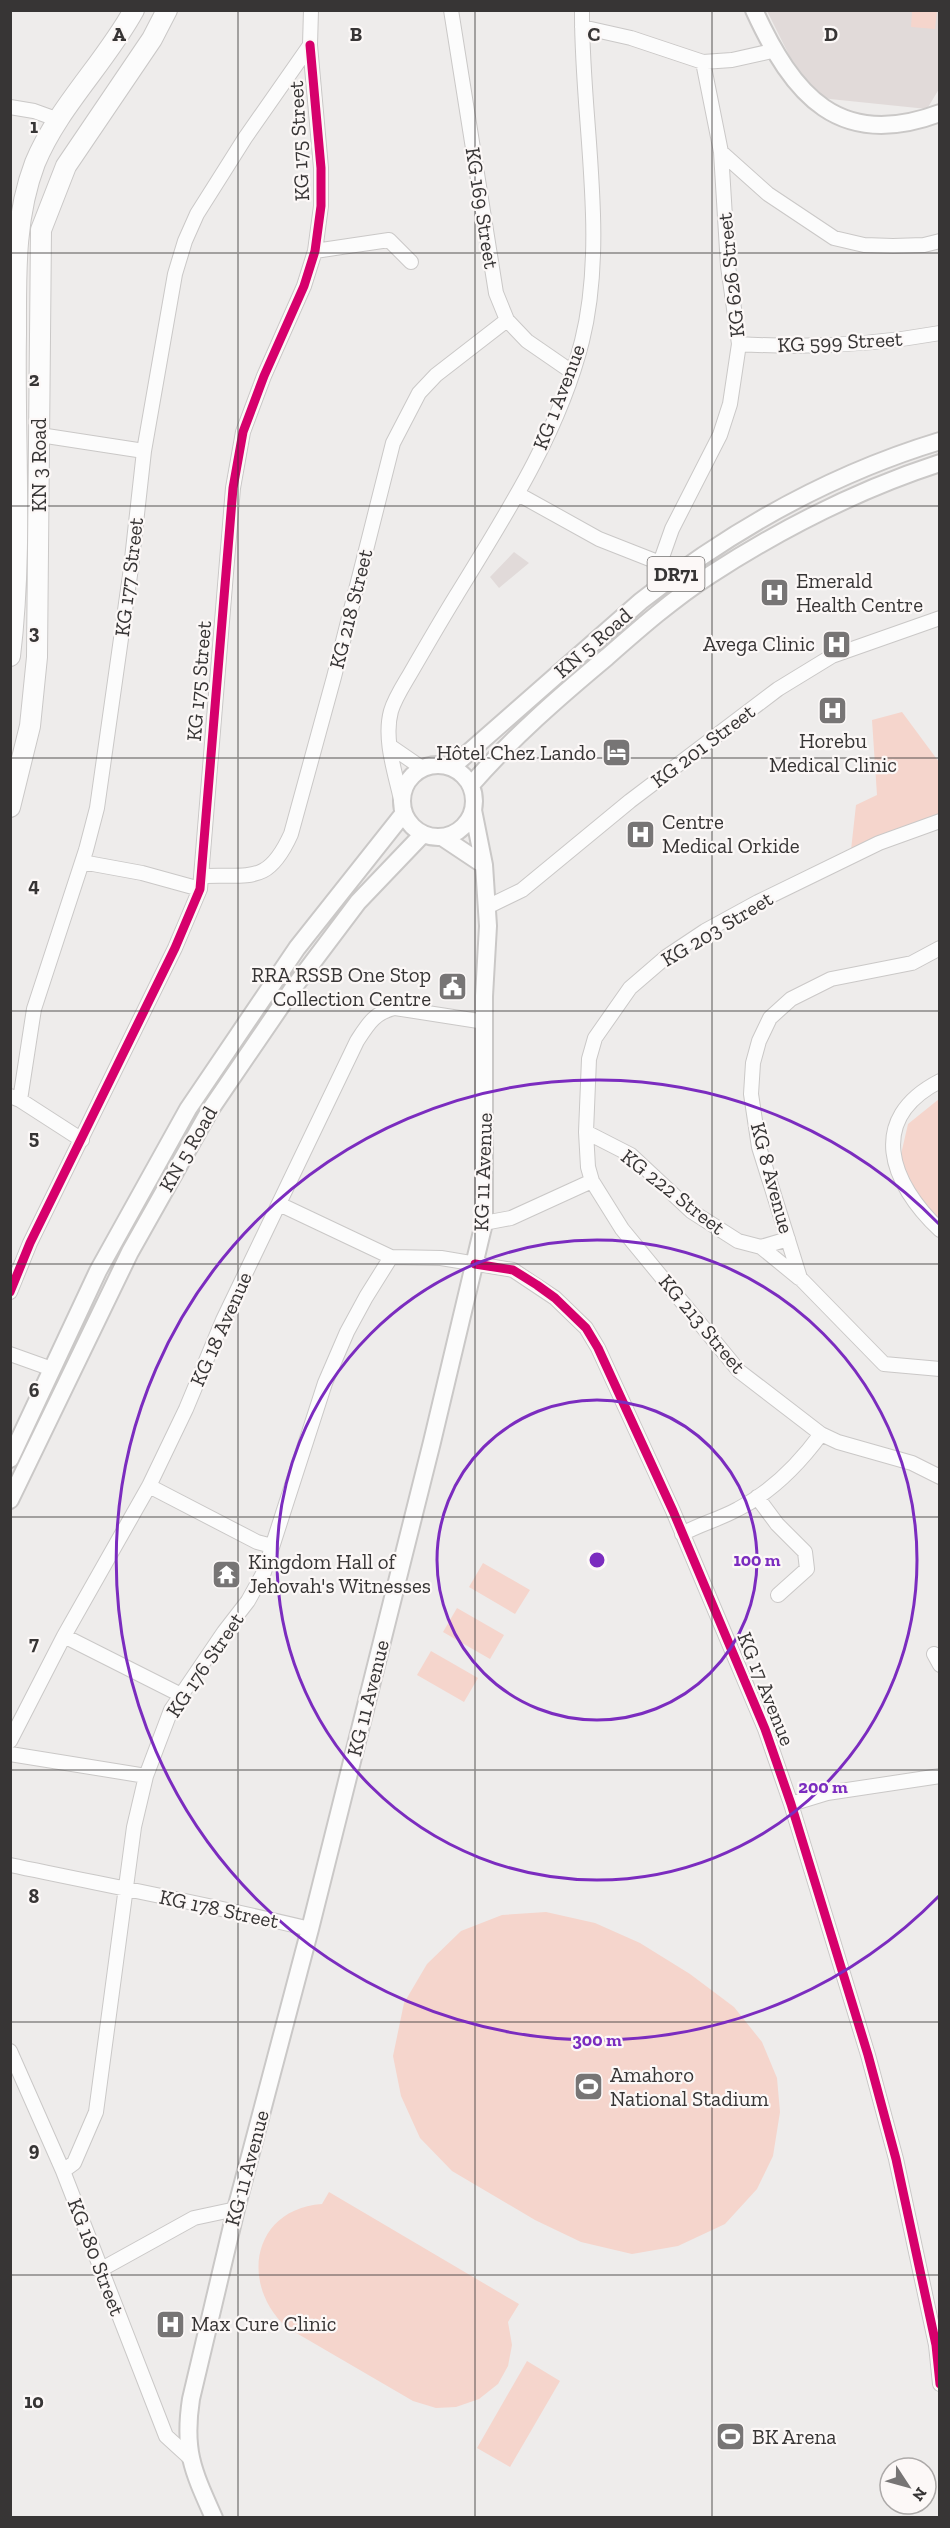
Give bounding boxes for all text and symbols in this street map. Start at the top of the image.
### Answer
text: A [112,22,126,46]
text: B [350,22,362,46]
text: C [588,22,601,46]
text: D [824,22,838,46]
street label: KG 175 Street [283,80,314,202]
text: 1 [30,114,38,138]
street label: KG 169 Street [461,145,504,271]
street label: KG 626 Street [712,211,749,339]
street label: KG 599 Street [777,326,903,357]
street label: KG 1 Avenue [527,340,590,453]
text: 2 [29,367,40,391]
street label: KN 3 Road [26,418,51,512]
street label: KG 177 Street [109,516,148,638]
street label: KG 218 Street [324,546,377,671]
road number: DR71 [648,557,704,591]
place label: Emerald Health Centre [796,568,923,617]
hospital icon: Emerald Health Centre [759,577,791,609]
street label: KN 5 Road [549,602,637,683]
text: 3 [29,620,40,644]
street label: KG 175 Street [181,620,216,742]
hospital icon: Avega Clinic [820,628,852,660]
place label: Avega Clinic [703,631,815,656]
hospital icon: Horebu Medical Clinic [817,694,849,726]
street label: KG 201 Street [646,698,760,793]
place label: Horebu Medical Clinic [769,728,897,777]
hotel icon: Hôtel Chez Lando [601,737,633,769]
place label: Hôtel Chez Lando [436,740,596,765]
place label: Centre Medical Orkide [662,809,800,858]
hospital icon: Centre Medical Orkide [625,818,657,850]
text: 4 [28,873,40,897]
street label: KG 203 Street [657,885,777,972]
place label: RRA RSSB One Stop Collection Centre [251,962,431,1011]
public building icon: RRA RSSB One Stop Collection Centre [436,971,468,1003]
street label: KN 5 Road [153,1101,222,1196]
street label: KG 11 Avenue [468,1112,497,1232]
street label: KG 8 Avenue [746,1120,799,1236]
text: 5 [29,1125,39,1149]
street label: KG 222 Street [617,1143,730,1240]
street label: KG 18 Avenue [184,1268,257,1390]
street label: KG 213 Street [654,1269,751,1378]
text: 6 [29,1378,40,1402]
place label: Kingdom Hall of Jehovah's Witnesses [248,1549,431,1598]
text: 100 m [733,1549,781,1571]
centre of rings [587,1550,607,1570]
temple icon: Kingdom Hall of Jehovah's Witnesses [211,1558,243,1590]
street label: KG 176 Street [160,1607,249,1722]
street label: KG 17 Avenue [732,1628,801,1749]
text: 7 [29,1631,39,1655]
street label: KG 11 Avenue [341,1637,394,1759]
text: 200 m [798,1776,848,1798]
text: 8 [29,1884,40,1908]
street label: KG 178 Street [157,1884,281,1933]
text: 300 m [572,2029,622,2051]
place label: Amahoro National Stadium [610,2062,769,2111]
sports icon: Amahoro National Stadium [573,2071,605,2103]
street label: KG 11 Avenue [219,2107,274,2229]
text: 9 [29,2137,40,2161]
street label: KG 180 Street [63,2195,130,2319]
hospital icon: Max Cure Clinic [154,2308,186,2340]
place label: Max Cure Clinic [191,2311,336,2336]
text: 10 [24,2389,44,2413]
sports icon: BK Arena [715,2421,747,2453]
place label: BK Arena [752,2424,837,2449]
north arrow [878,2456,938,2516]
text: N [908,2484,931,2505]

